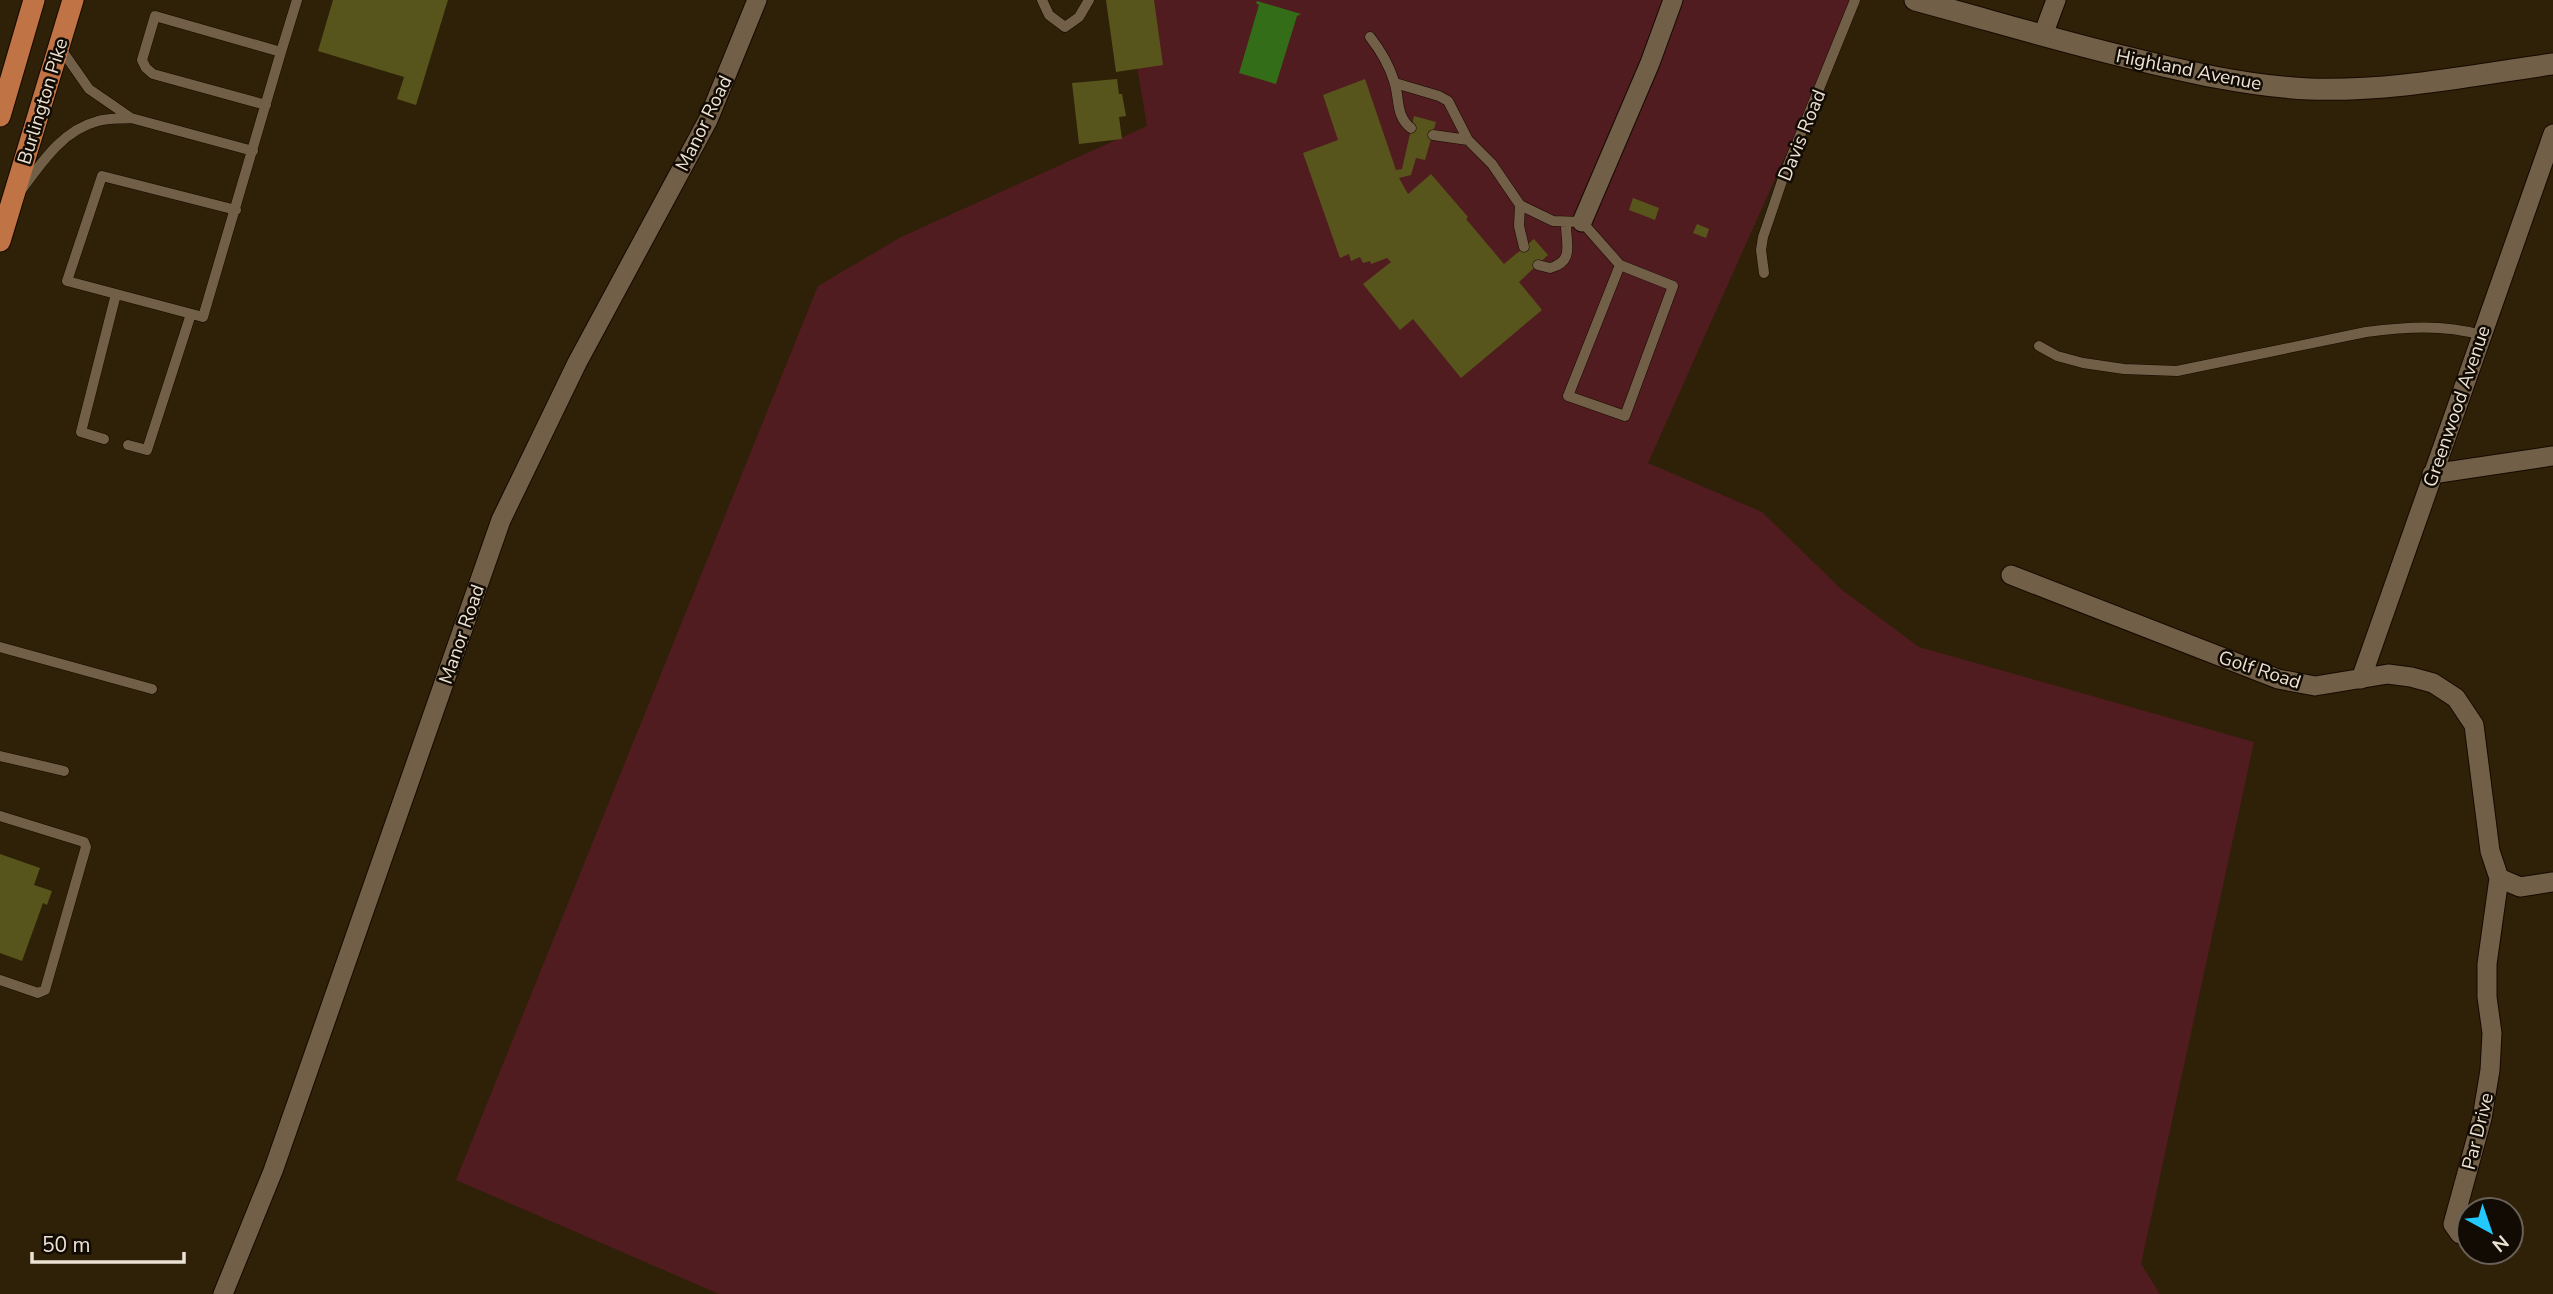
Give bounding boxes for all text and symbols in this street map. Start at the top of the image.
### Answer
street label: Burlington Pike [11,35,75,168]
street label: Highland Avenue [2114,43,2264,97]
street label: Manor Road [670,71,738,176]
street label: Davis Road [1772,86,1832,185]
street label: Greenwood Avenue [2417,322,2497,490]
street label: Manor Road [433,581,491,688]
street label: Golf Road [2215,644,2304,695]
street label: Par Drive [2456,1090,2500,1172]
north arrow [2455,1196,2525,1266]
scale bar [32,1220,184,1264]
text: N [2486,1229,2514,1258]
text: 50 m [42,1231,91,1259]

